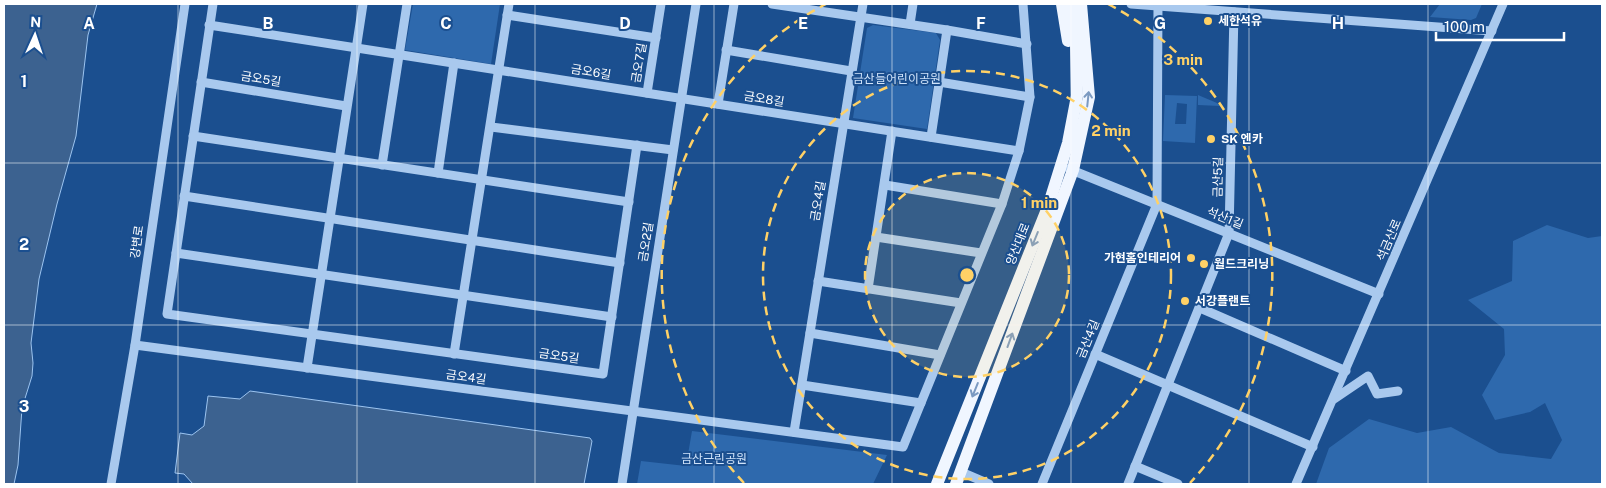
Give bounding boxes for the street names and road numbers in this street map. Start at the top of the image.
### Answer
street label: 금오7길 [629,42,649,84]
street label: 금오6길 [570,62,612,82]
street label: 금오5길 [240,69,282,89]
street label: 금오8길 [743,89,785,109]
street label: 금산5길 [1211,156,1225,198]
street label: 금오4길 [808,180,828,222]
street label: 석산1길 [1205,204,1245,232]
street label: 석금산로 [1374,217,1404,263]
street label: 금오2길 [636,221,656,263]
street label: 양산대로 [1003,221,1033,267]
street label: 강변로 [128,225,146,259]
street label: 금산4길 [1074,318,1102,360]
street label: 금오5길 [538,346,580,366]
street label: 금오4길 [445,367,487,387]

